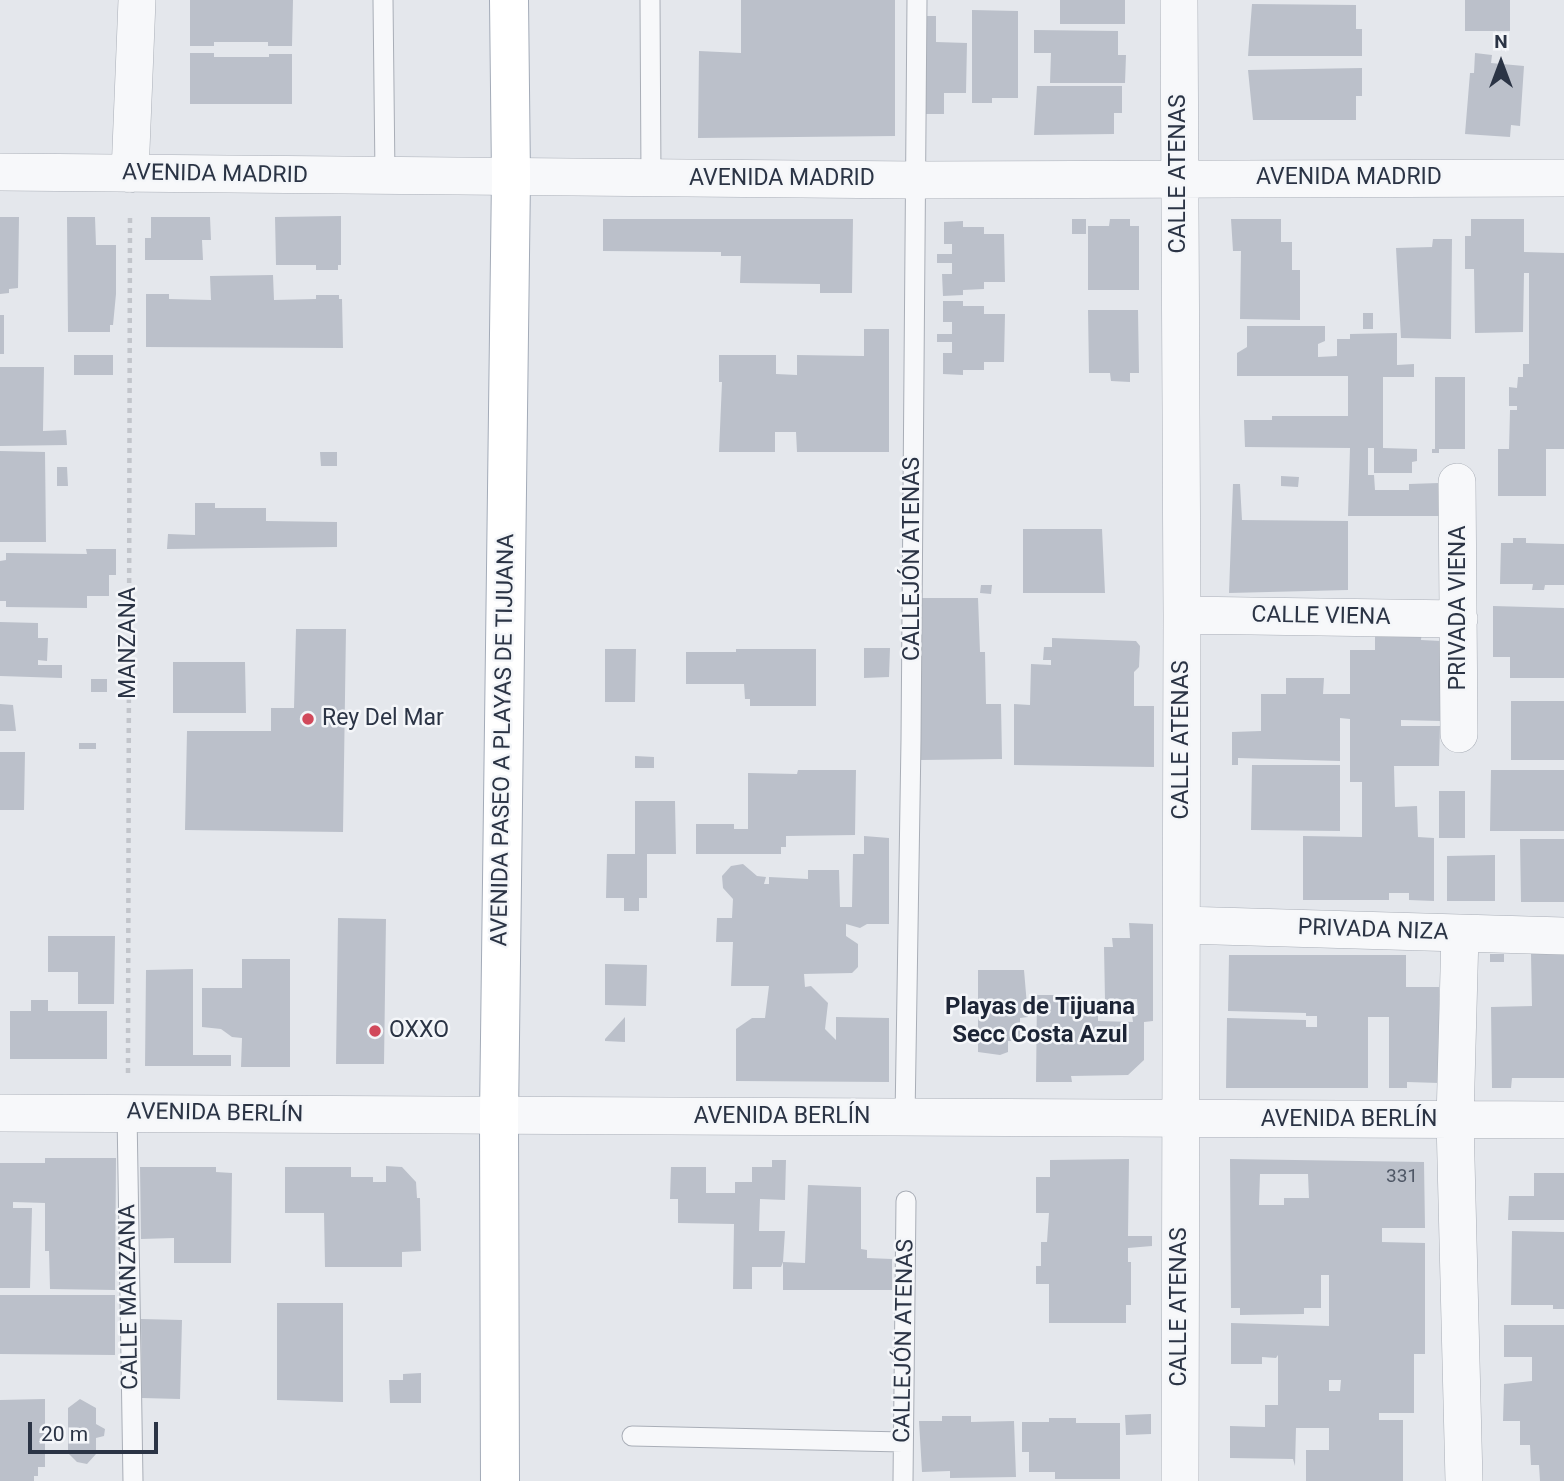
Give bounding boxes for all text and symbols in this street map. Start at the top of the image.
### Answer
north arrow [1466,28,1536,98]
text: N [1494,30,1508,53]
street label: CALLE ATENAS [1165,94,1193,254]
street label: AVENIDA MADRID [122,160,308,190]
street label: AVENIDA MADRID [1256,164,1442,192]
street label: AVENIDA MADRID [689,165,875,193]
street label: CALLEJÓN ATENAS [899,457,927,661]
street label: PRIVADA VIENA [1445,526,1473,690]
street label: AVENIDA PASEO A PLAYAS DE TIJUANA [487,533,521,947]
street label: MANZANA [115,587,143,699]
street label: CALLE VIENA [1251,602,1391,632]
street label: CALLE ATENAS [1168,660,1196,820]
place label: Rey Del Mar [322,705,444,733]
marker: Rey Del Mar [300,711,316,727]
street label: PRIVADA NIZA [1297,915,1449,947]
district label: Playas de Tijuana Secc Costa Azul [945,994,1135,1050]
place label: OXXO [389,1017,449,1045]
marker: OXXO [367,1023,383,1039]
street label: AVENIDA BERLÍN [126,1099,304,1129]
street label: AVENIDA BERLÍN [694,1103,870,1131]
street label: AVENIDA BERLÍN [1261,1106,1437,1134]
house number: 331 [1386,1166,1418,1188]
street label: CALLE MANZANA [115,1204,145,1390]
street label: CALLE ATENAS [1166,1227,1194,1387]
street label: CALLEJÓN ATENAS [889,1239,921,1443]
scale bar [32,1408,161,1452]
text: 20 m [41,1422,88,1446]

